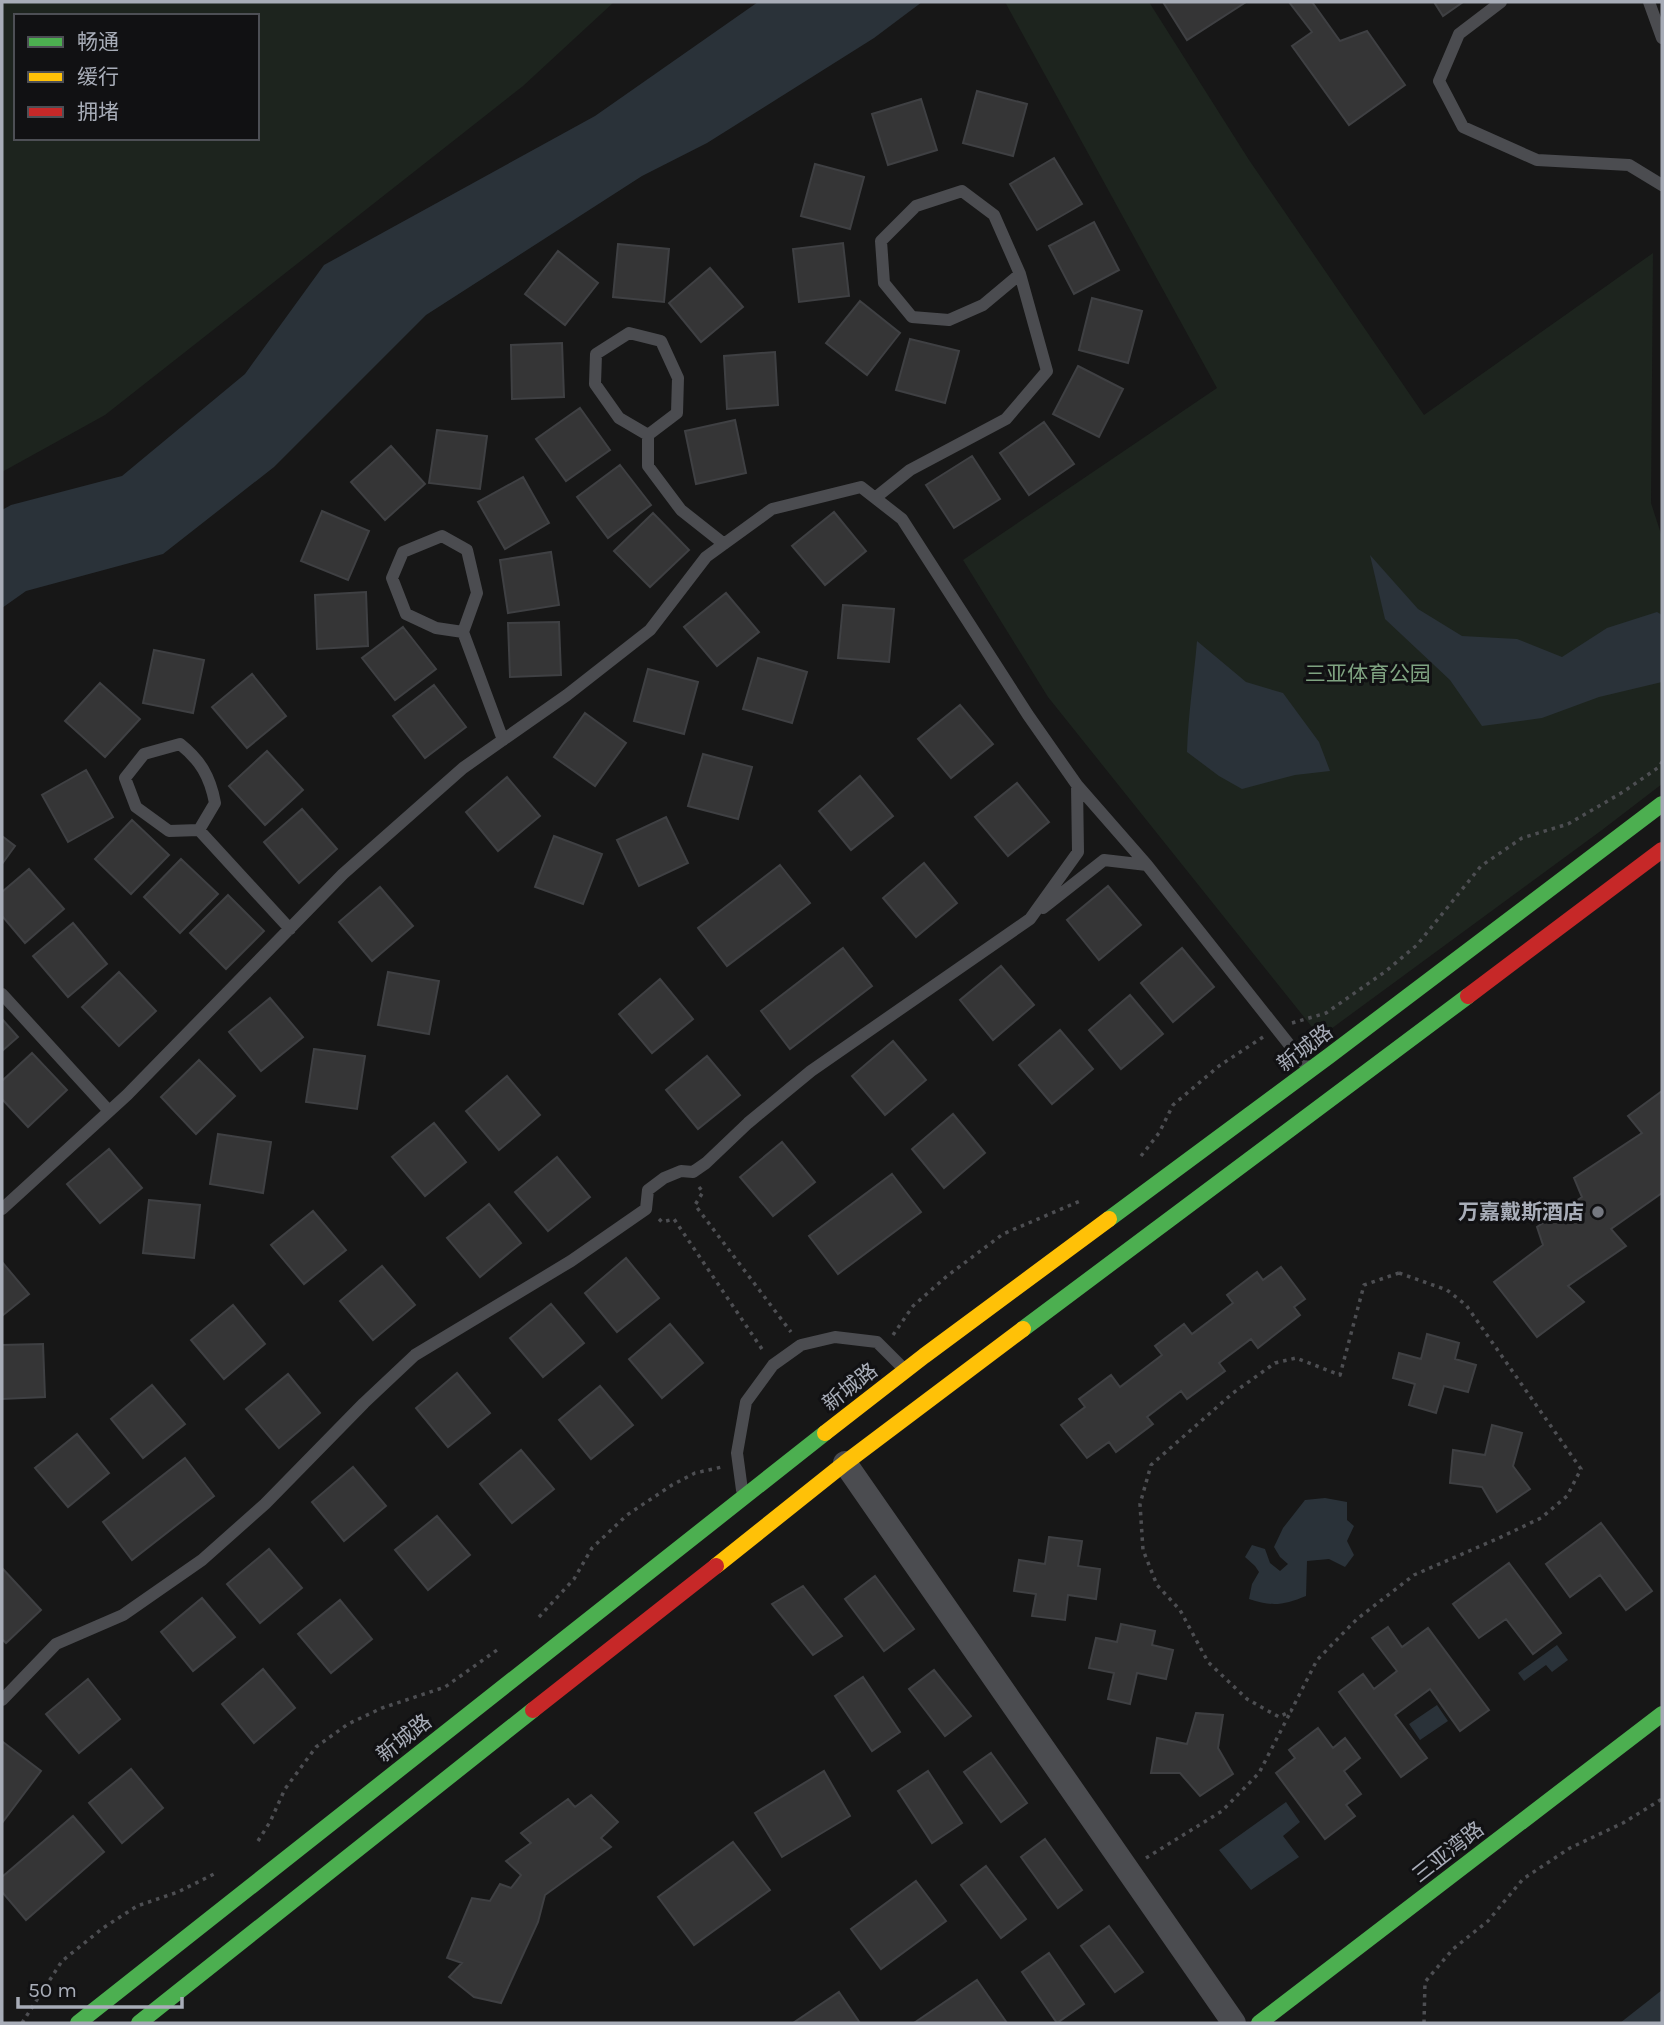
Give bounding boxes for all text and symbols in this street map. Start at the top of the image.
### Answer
legend [14,14,259,140]
text: 畅通 [77,30,119,54]
text: 缓行 [77,65,119,89]
text: 拥堵 [77,100,119,124]
park label: 三亚体育公园 [1305,662,1431,686]
street label: 新城路 [1273,1019,1337,1077]
place label: 万嘉戴斯酒店 [1458,1200,1584,1224]
marker: 万嘉戴斯酒店 [1590,1204,1606,1220]
street label: 新城路 [818,1358,882,1416]
street label: 新城路 [372,1709,436,1767]
street label: 三亚湾路 [1408,1817,1488,1887]
scale bar [18,1966,182,2010]
text: 50 m [28,1978,77,2002]

